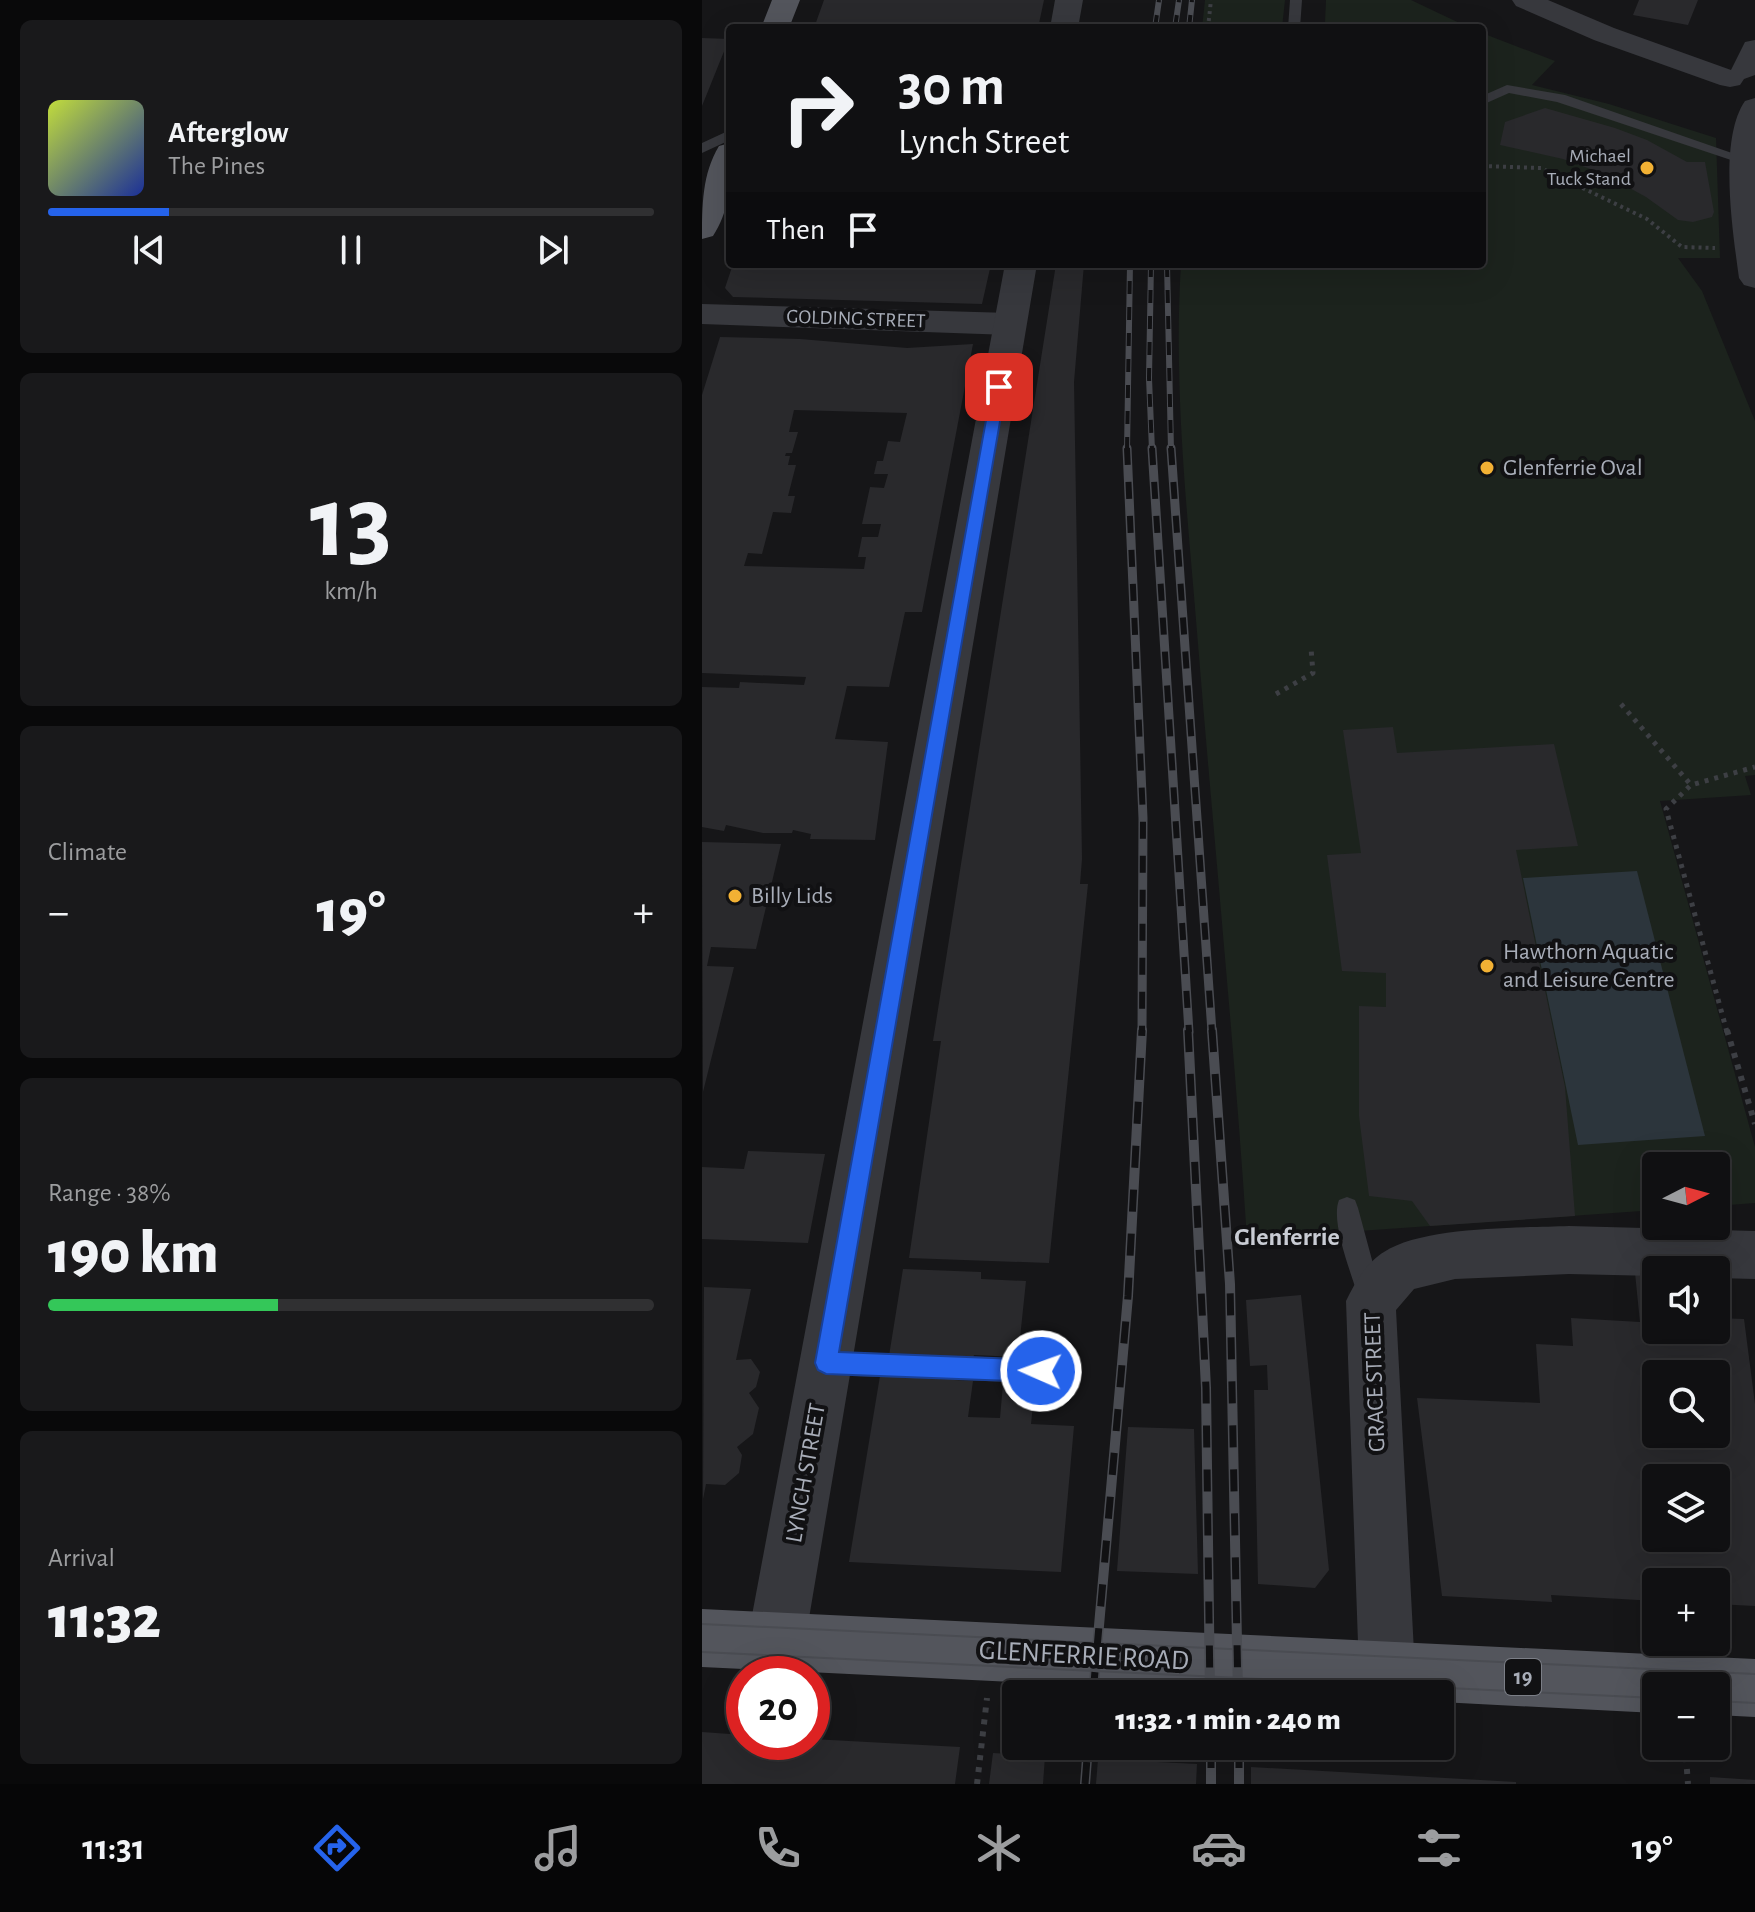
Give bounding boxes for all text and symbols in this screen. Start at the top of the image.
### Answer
icon: right [766,56,870,160]
text: 30 m [898,59,1005,115]
text: Afterglow [168,118,289,148]
text: Lynch Street [898,124,1069,160]
place label: Michael Tuck Stand [1547,146,1631,189]
text: The Pines [168,153,265,179]
marker: Michael Tuck Stand [1638,159,1656,177]
icon: arrive [841,208,885,252]
text: Then [766,215,825,245]
icon: previous [127,228,171,272]
icon: pause [329,228,373,272]
icon: next [531,228,575,272]
street label: GOLDING STREET [786,307,926,331]
pin [965,353,1033,421]
icon: arrive [977,365,1021,409]
place label: Glenferrie Oval [1503,456,1643,480]
marker: Glenferrie Oval [1478,459,1496,477]
text: 13 [310,472,392,576]
text: km/h [324,578,378,604]
text: Climate [48,839,127,865]
text: 19° [317,883,385,943]
place label: Billy Lids [751,884,833,908]
marker: Billy Lids [726,887,744,905]
text: − [48,891,69,935]
text: + [633,891,654,935]
place label: Hawthorn Aquatic and Leisure Centre [1503,940,1675,992]
marker: Hawthorn Aquatic and Leisure Centre [1478,957,1496,975]
north arrow [1642,1152,1730,1240]
map controls [1642,1152,1730,1760]
text: Range · 38% [48,1180,171,1206]
text: 190 km [48,1224,219,1284]
district label: Glenferrie [1234,1224,1340,1250]
button: sound [1642,1256,1730,1344]
street label: GRACE STREET [1361,1311,1389,1452]
position arrow [999,1329,1083,1413]
button: search [1642,1360,1730,1448]
street label: LYNCH STREET [782,1401,830,1545]
button: layers [1642,1464,1730,1552]
text: Arrival [48,1545,115,1571]
button: + [1642,1568,1730,1656]
text: 11:32 [48,1589,161,1649]
street label: GLENFERRIE ROAD [978,1637,1190,1675]
speed limit sign: 20 [726,1656,830,1760]
road number: 19 [1505,1659,1541,1695]
button: − [1642,1672,1730,1760]
text: 11:32 · 1 min · 240 m [1115,1705,1341,1735]
icon: directions [309,1820,365,1876]
icon: music [530,1820,586,1876]
icon: phone [750,1820,806,1876]
icon: climate [971,1820,1027,1876]
icon: car [1191,1820,1247,1876]
icon: filters [1411,1820,1467,1876]
text: 11:31 [82,1830,145,1866]
text: 19° [1632,1830,1673,1866]

